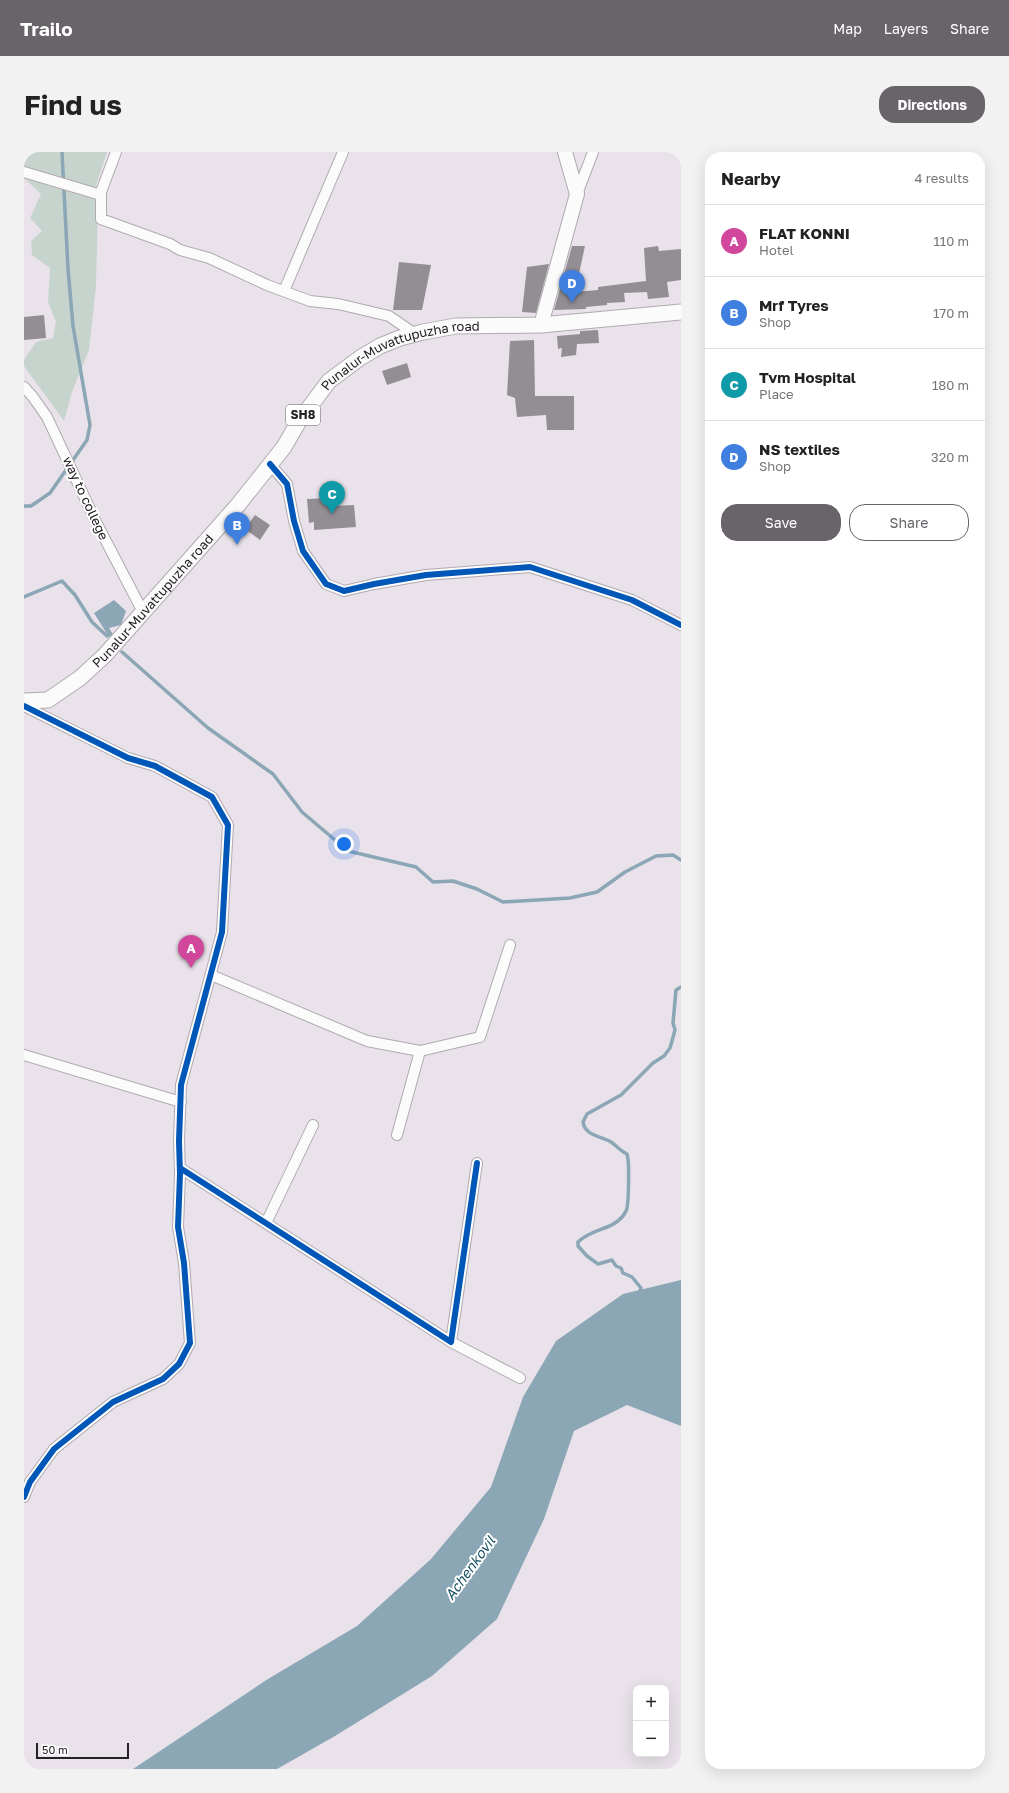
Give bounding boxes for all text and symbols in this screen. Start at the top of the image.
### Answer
text: Trailo [20,17,73,40]
text: Map [833,20,862,37]
text: Layers [884,20,928,37]
text: Share [950,20,989,37]
button: Directions [879,86,985,123]
text: Find us [24,88,122,121]
text: Nearby [721,168,781,189]
text: 4 results [915,170,969,186]
text: FLAT KONNI [759,224,850,242]
text: A [729,233,739,249]
text: 110 m [934,233,969,249]
text: Hotel [759,242,794,258]
pin: D [559,270,585,303]
text: Mrf Tyres [759,296,829,314]
text: B [729,305,739,321]
text: 170 m [933,305,969,321]
text: Shop [759,314,791,330]
street label: Punalur-Muvattupuzha road [317,318,480,393]
text: Tvm Hospital [759,368,856,386]
text: C [729,377,739,393]
text: 180 m [932,377,969,393]
text: Place [759,386,794,402]
road number: SH8 [286,405,320,425]
text: NS textiles [759,440,840,458]
text: D [729,449,739,465]
text: 320 m [931,449,969,465]
street label: way to college [60,454,112,542]
text: Shop [759,458,791,474]
pin: C [319,481,345,514]
button: Save [721,504,841,541]
button: Share [849,504,969,541]
pin: B [224,512,250,545]
street label: Punalur-Muvattupuzha road [89,531,216,671]
your location [334,834,354,854]
pin: A [178,935,204,968]
water label: Achenkovil [441,1532,499,1603]
map controls [633,1685,669,1757]
button: + [633,1685,669,1721]
button: − [633,1721,669,1757]
scale bar [36,1741,129,1760]
text: 50 m [42,1743,68,1756]

